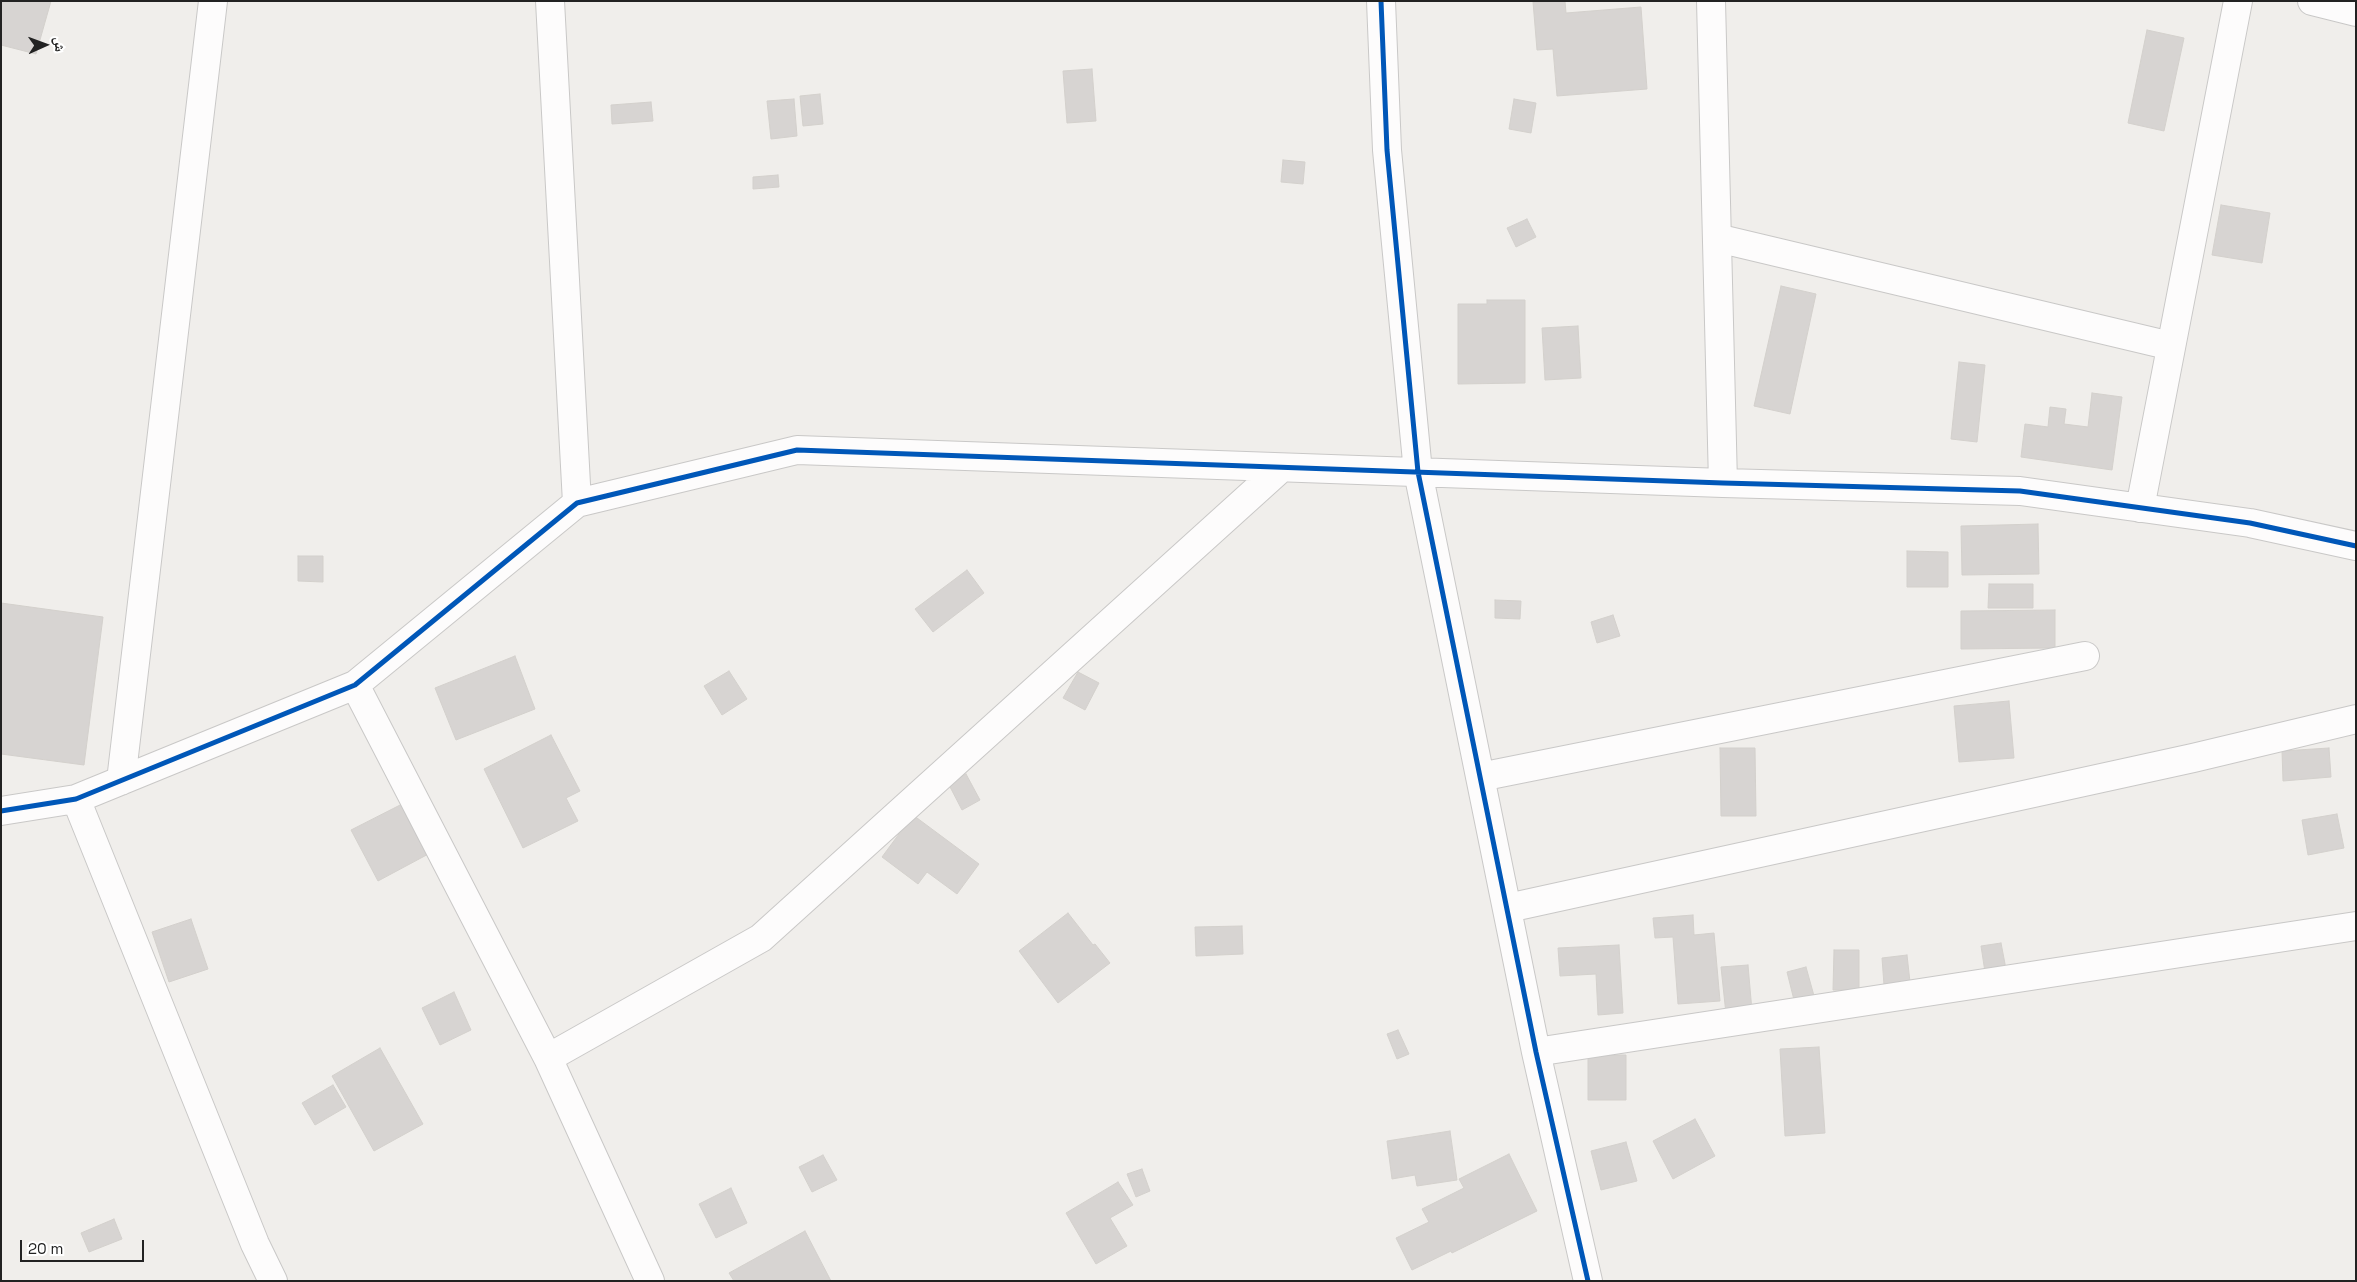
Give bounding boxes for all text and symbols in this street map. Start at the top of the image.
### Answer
north arrow [20,20,70,70]
text: ش [51,37,69,52]
scale bar [22,1230,146,1262]
text: 20 m [28,1239,63,1258]

